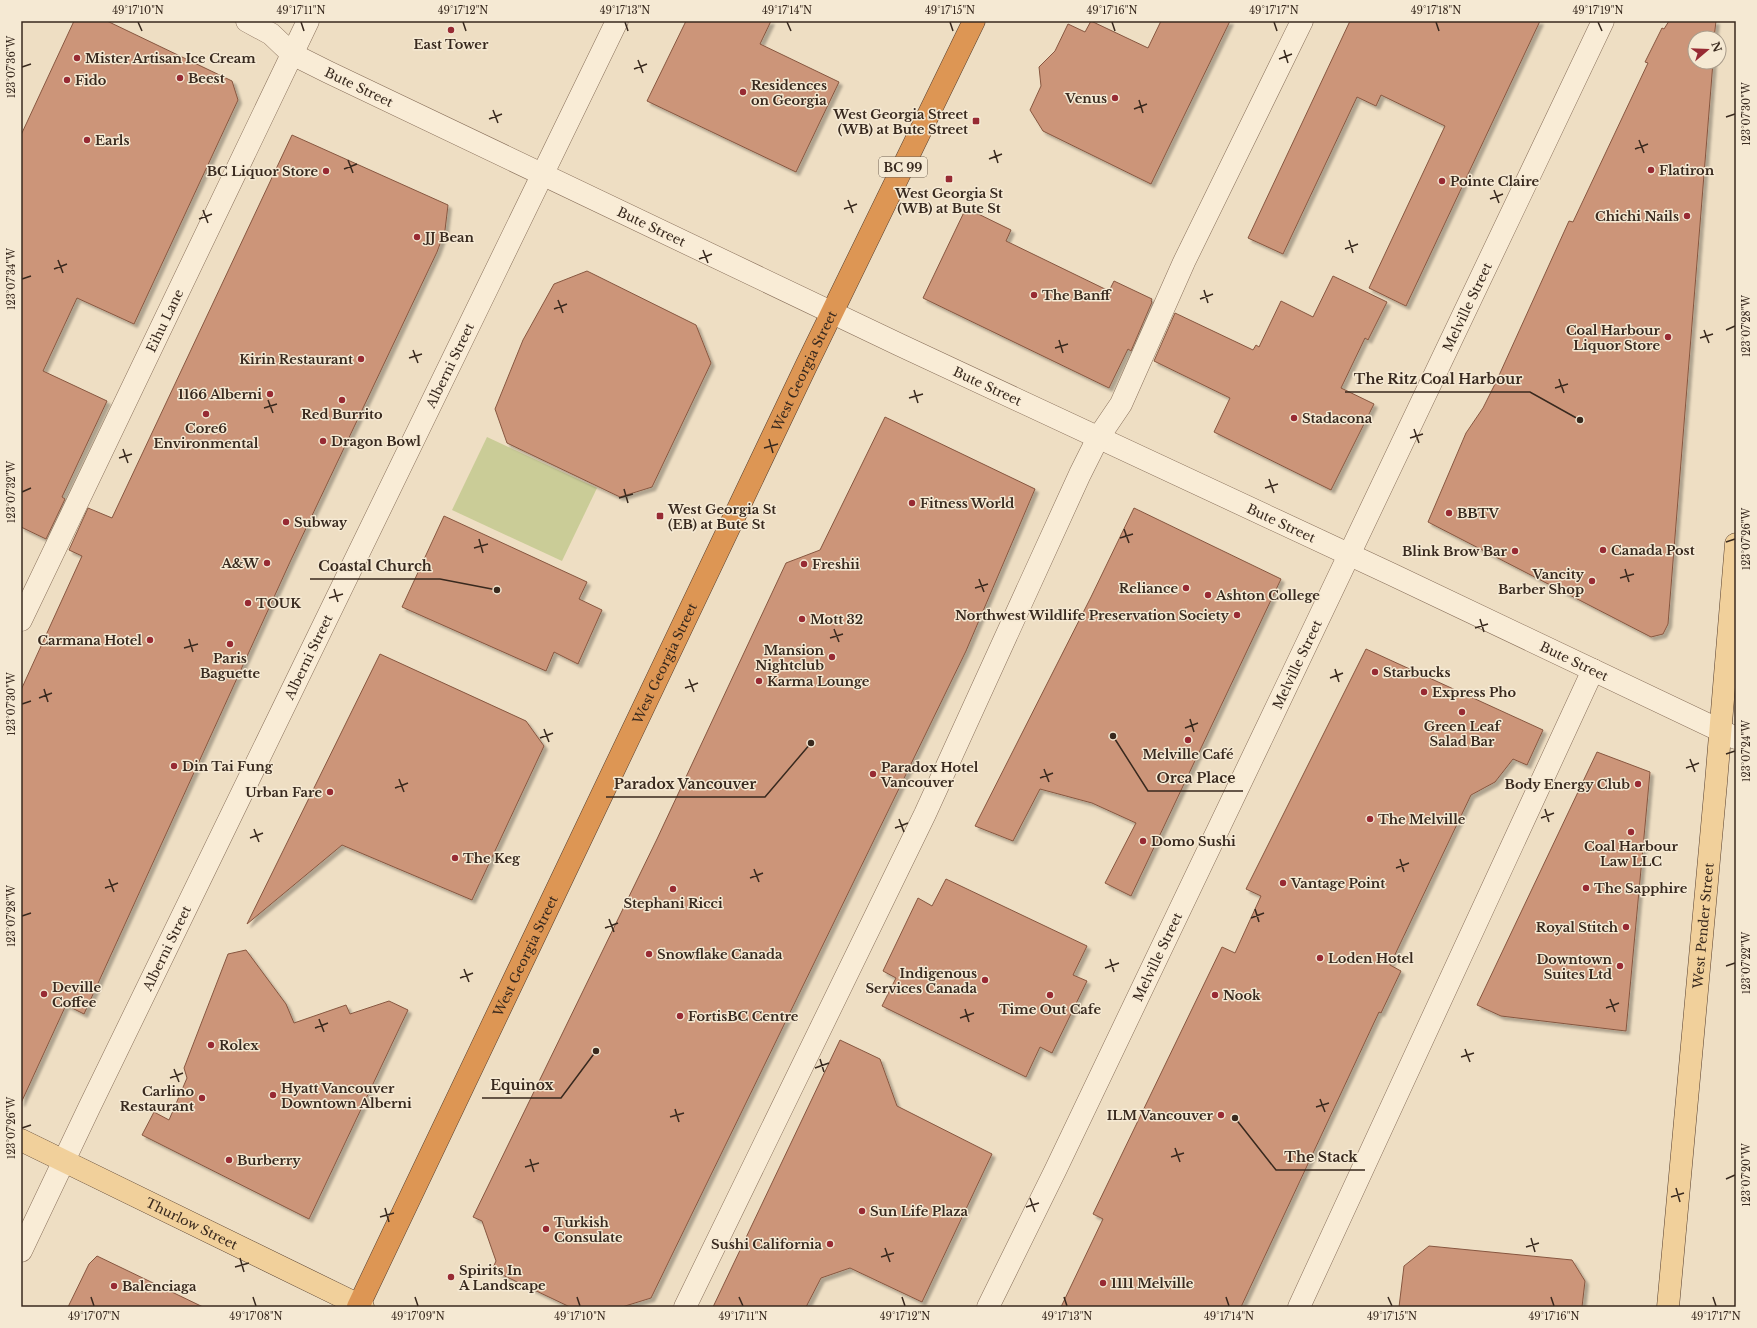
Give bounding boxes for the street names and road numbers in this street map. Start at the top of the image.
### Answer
street label: Bute Street [322,63,396,110]
road number: BC 99 [879,157,927,177]
street label: Bute Street [615,203,689,250]
street label: Melville Street [1439,259,1495,354]
street label: Eihu Lane [142,286,187,355]
street label: West Georgia Street [767,308,840,435]
street label: Alberni Street [421,320,478,412]
street label: Bute Street [951,363,1025,409]
street label: Bute Street [1244,499,1318,546]
street label: West Georgia Street [628,600,701,727]
street label: Alberni Street [280,611,336,703]
street label: Melville Street [1268,617,1325,712]
street label: Bute Street [1537,638,1611,685]
street label: West Pender Street [1689,862,1717,990]
street label: West Georgia Street [489,892,561,1020]
street label: Alberni Street [138,903,195,995]
street label: Melville Street [1129,909,1186,1004]
street label: Thurlow Street [143,1194,241,1253]

